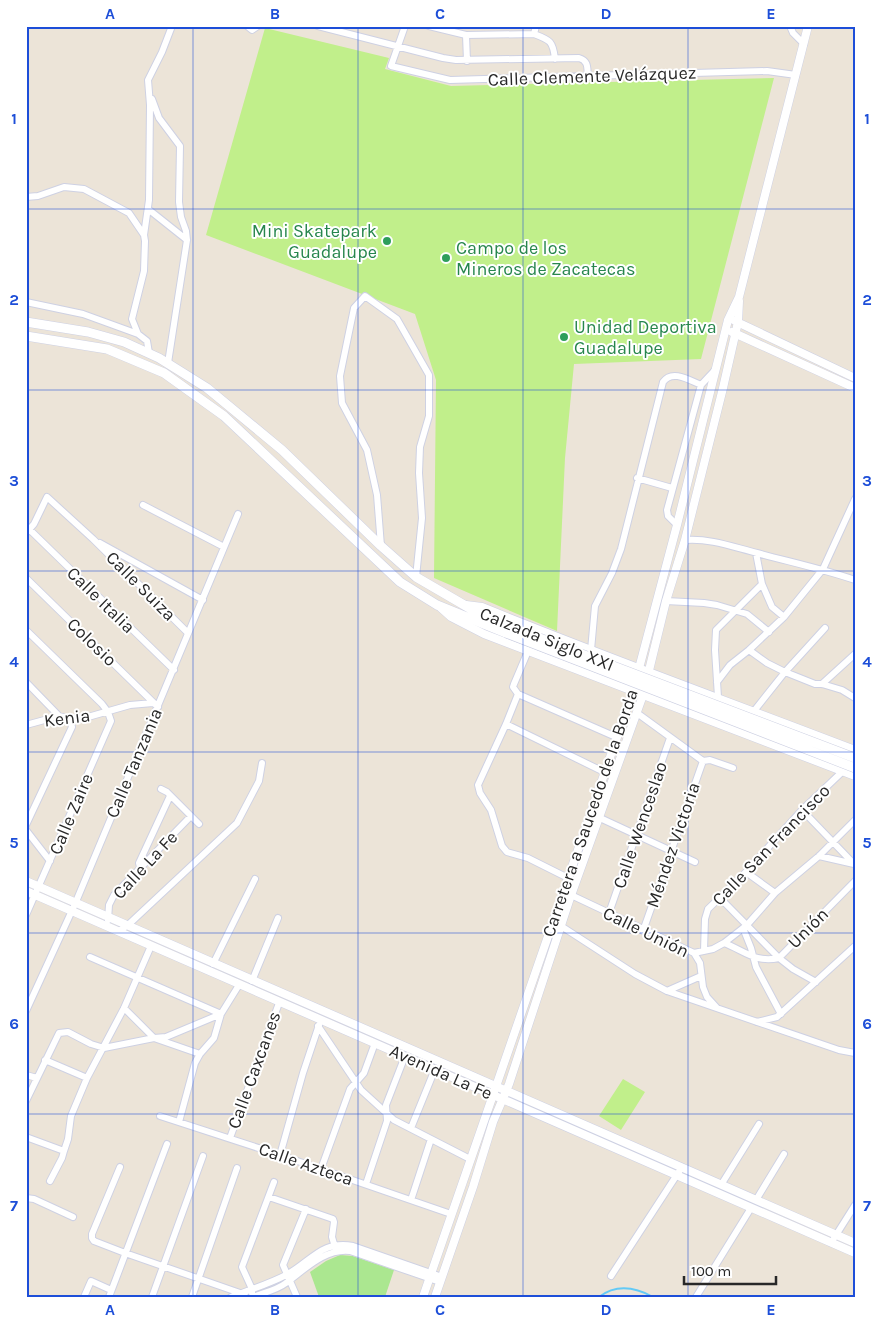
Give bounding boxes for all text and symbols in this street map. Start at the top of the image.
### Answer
text: A [105,4,115,23]
text: B [270,4,280,23]
text: C [435,4,445,23]
text: D [601,4,612,23]
text: E [766,4,776,23]
street label: Calle Clemente Velázquez [487,61,697,91]
text: 1 [11,109,17,128]
text: 1 [864,109,870,128]
place label: Mini Skatepark Guadalupe [252,220,377,263]
marker: Mini Skatepark Guadalupe [381,235,393,247]
place label: Campo de los Mineros de Zacatecas [456,237,635,280]
marker: Campo de los Mineros de Zacatecas [440,252,452,264]
text: 2 [9,290,19,309]
text: 2 [862,290,872,309]
place label: Unidad Deportiva Guadalupe [574,316,717,359]
marker: Unidad Deportiva Guadalupe [558,331,570,343]
text: 3 [9,471,19,490]
text: 3 [862,471,872,490]
street label: Calle Suiza [101,546,181,626]
street label: Calle Italia [62,562,140,638]
street label: Calzada Siglo XXI [477,602,617,676]
street label: Colosio [63,613,121,671]
text: 4 [9,652,19,671]
text: 4 [862,652,872,671]
street label: Carretera a Saucedo de la Borda [537,686,643,940]
street label: Kenia [43,704,91,732]
street label: Calle Tanzania [101,705,167,821]
street label: Calle Wenceslao [608,759,672,891]
street label: Calle Zaire [44,770,98,858]
street label: Méndez Victoria [641,779,705,911]
street label: Calle San Francisco [707,780,835,910]
street label: Calle La Fe [108,826,182,904]
text: 5 [9,833,19,852]
text: 5 [862,833,872,852]
street label: Calle Unión [599,902,693,962]
street label: Unión [783,903,833,953]
street label: Calle Caxcanes [223,1008,285,1132]
text: 6 [9,1014,19,1033]
text: 6 [862,1014,872,1033]
street label: Avenida La Fe [386,1040,496,1104]
street label: Calle Azteca [256,1138,356,1190]
text: 7 [10,1196,18,1215]
text: 7 [863,1196,871,1215]
scale bar [684,1253,776,1285]
text: 100 m [691,1262,731,1280]
text: A [105,1300,115,1319]
text: B [270,1300,280,1319]
text: C [435,1300,445,1319]
text: D [601,1300,612,1319]
text: E [766,1300,776,1319]

